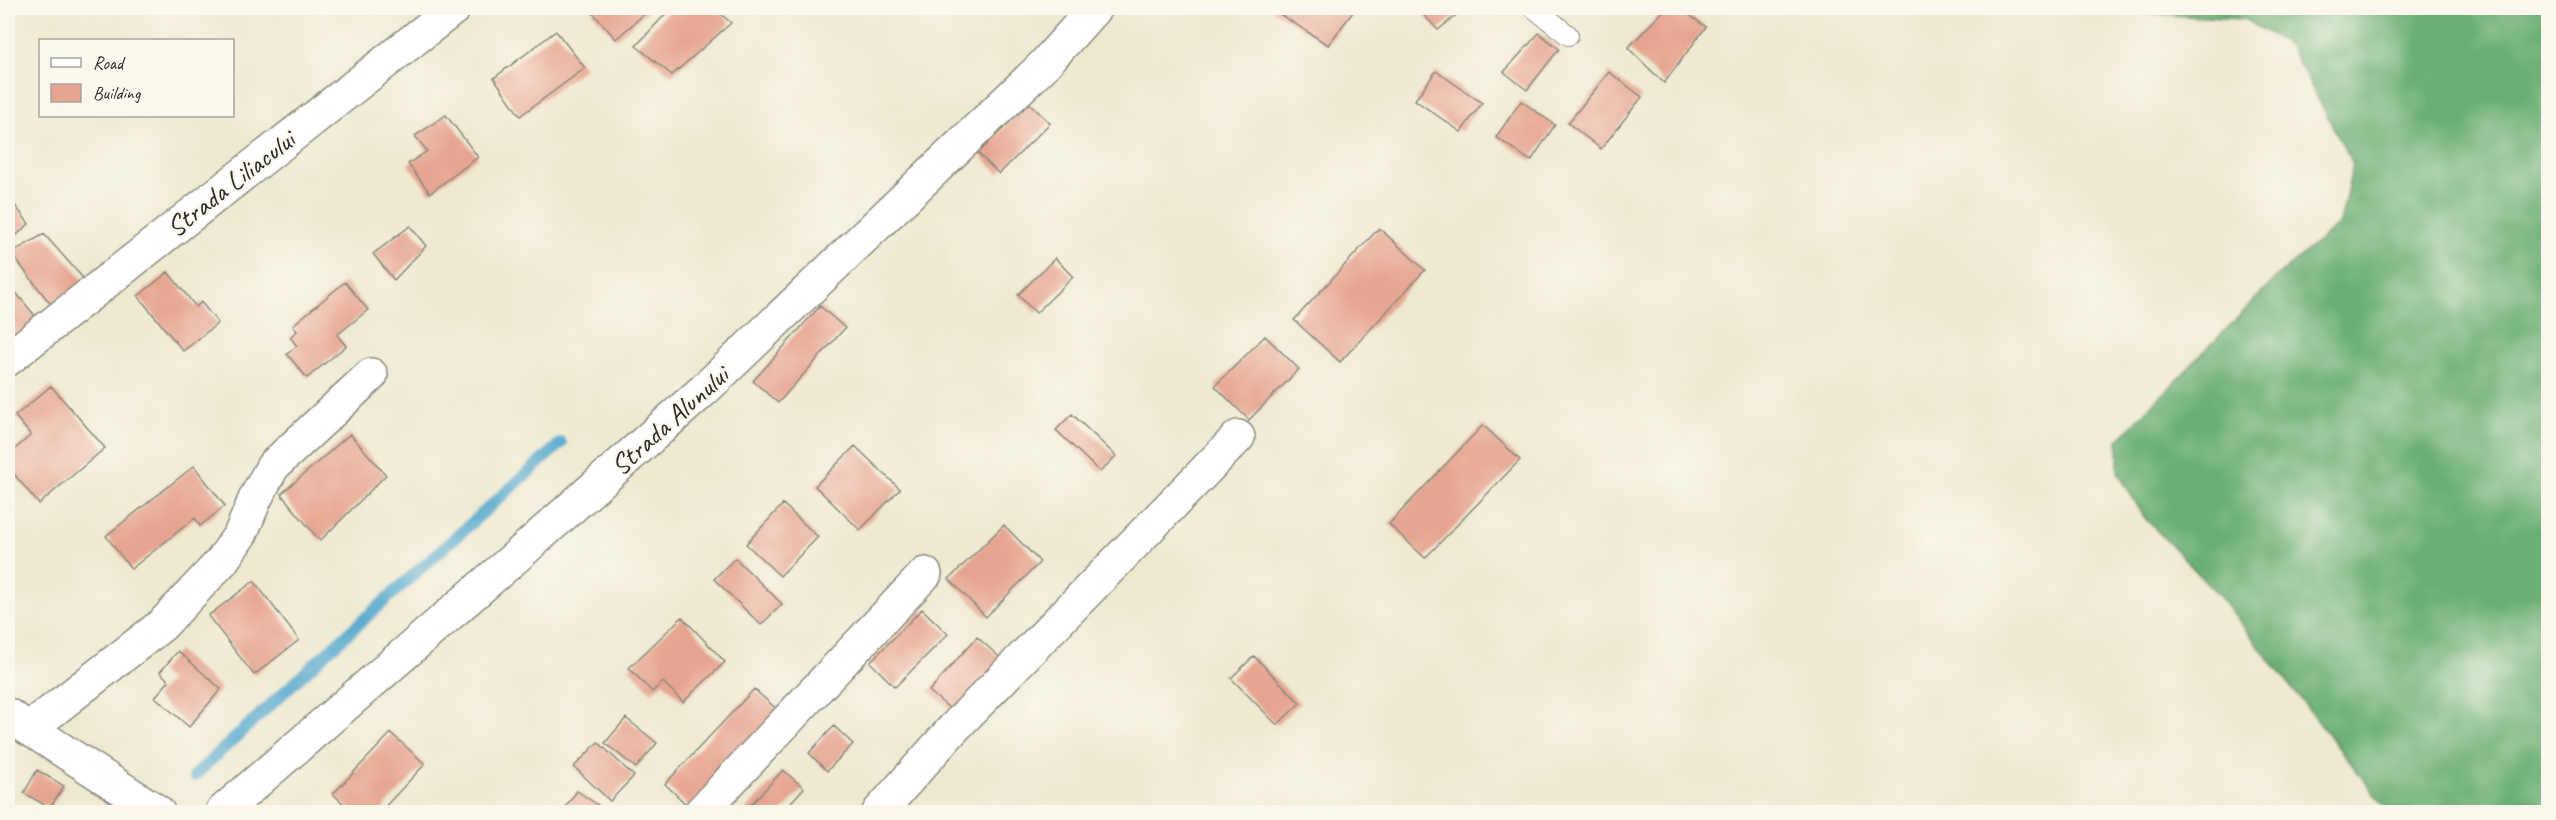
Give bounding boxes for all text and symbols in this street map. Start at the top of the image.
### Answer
legend [39,39,234,117]
text: Road [93,52,126,74]
text: Building [93,82,142,104]
street label: Strada Liliacului [159,120,305,244]
street label: Strada Alunului [603,356,739,483]

